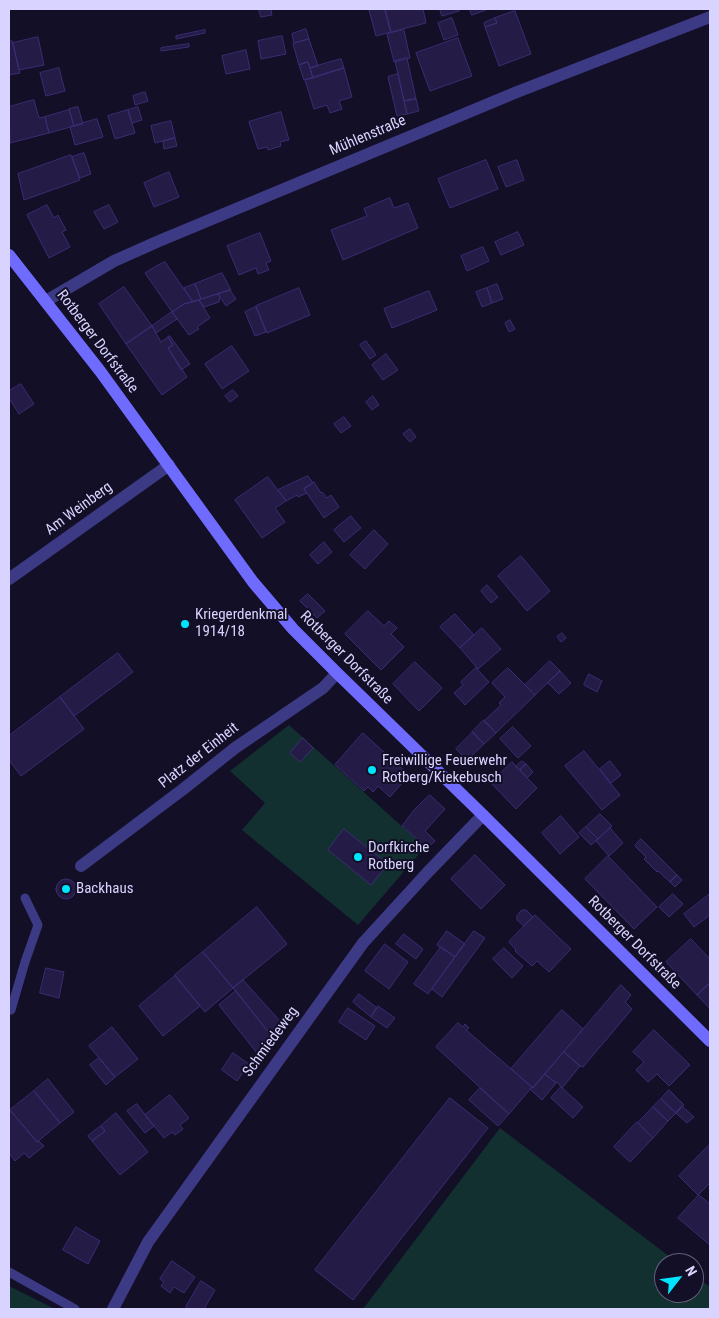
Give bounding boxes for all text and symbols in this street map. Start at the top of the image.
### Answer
street label: Mühlenstraße [327,112,409,160]
street label: Rotberger Dorfstraße [52,287,142,397]
street label: Am Weinberg [42,479,116,539]
place label: Kriegerdenkmal 1914/18 [195,606,288,641]
street label: Rotberger Dorfstraße [296,608,396,708]
marker: Kriegerdenkmal 1914/18 [179,618,191,630]
street label: Platz der Einheit [156,719,242,793]
place label: Freiwillige Feuerwehr Rotberg/Kiekebusch [382,752,507,787]
marker: Freiwillige Feuerwehr Rotberg/Kiekebusch [366,764,378,776]
place label: Dorfkirche Rotberg [368,839,429,874]
marker: Dorfkirche Rotberg [352,851,364,863]
place label: Backhaus [76,880,134,898]
marker: Backhaus [60,883,72,895]
street label: Rotberger Dorfstraße [584,893,684,993]
street label: Schmiedeweg [240,1003,302,1081]
north arrow [654,1253,704,1303]
text: N [682,1263,700,1279]

